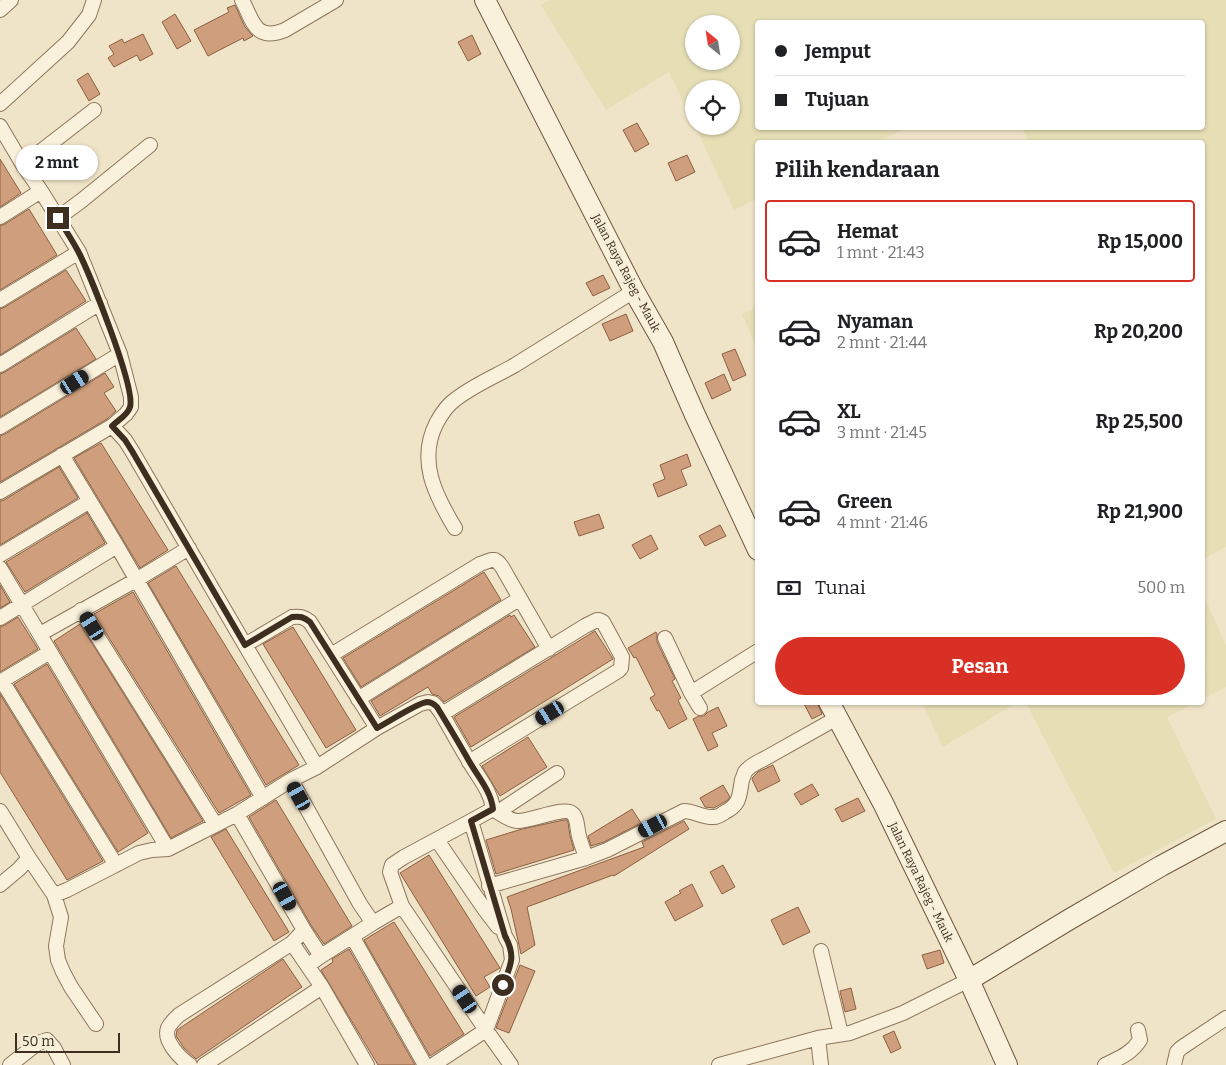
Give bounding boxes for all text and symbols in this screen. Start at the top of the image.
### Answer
north arrow [685,15,740,70]
map controls [685,15,740,135]
text: Jemput [805,40,871,63]
button: locate [685,80,740,135]
text: Tujuan [805,88,869,111]
callout: 2 mnt [17,146,99,180]
text: 2 mnt [35,153,79,172]
text: Pilih kendaraan [775,156,940,183]
route end [47,207,69,229]
street label: Jalan Raya Rajeg - Mauk [588,211,663,334]
icon: car [777,219,822,264]
text: Hemat [837,220,899,243]
text: Rp 15,000 [1097,230,1183,253]
text: 1 mnt · 21:43 [837,243,925,262]
icon: car [777,309,822,354]
text: Nyaman [837,310,913,333]
text: Rp 20,200 [1094,320,1183,343]
text: 2 mnt · 21:44 [837,333,927,352]
car [58,368,91,396]
icon: car [777,399,822,444]
text: XL [837,400,861,423]
text: Rp 25,500 [1096,410,1183,433]
text: 3 mnt · 21:45 [837,423,927,442]
icon: car [777,489,822,534]
text: Green [837,490,892,513]
text: Rp 21,900 [1097,500,1183,523]
text: 4 mnt · 21:46 [837,513,928,532]
icon: cash [775,574,803,602]
text: Tunai [815,576,866,599]
text: 500 m [1137,578,1185,597]
car [77,609,106,643]
button: Pesan [775,637,1185,695]
car [533,699,566,727]
car [285,779,312,813]
car [636,812,669,840]
street label: Jalan Raya Rajeg - Mauk [885,819,956,944]
car [271,879,298,913]
route start [492,974,514,996]
car [450,982,479,1016]
scale bar [15,1030,120,1053]
text: 50 m [22,1033,55,1050]

